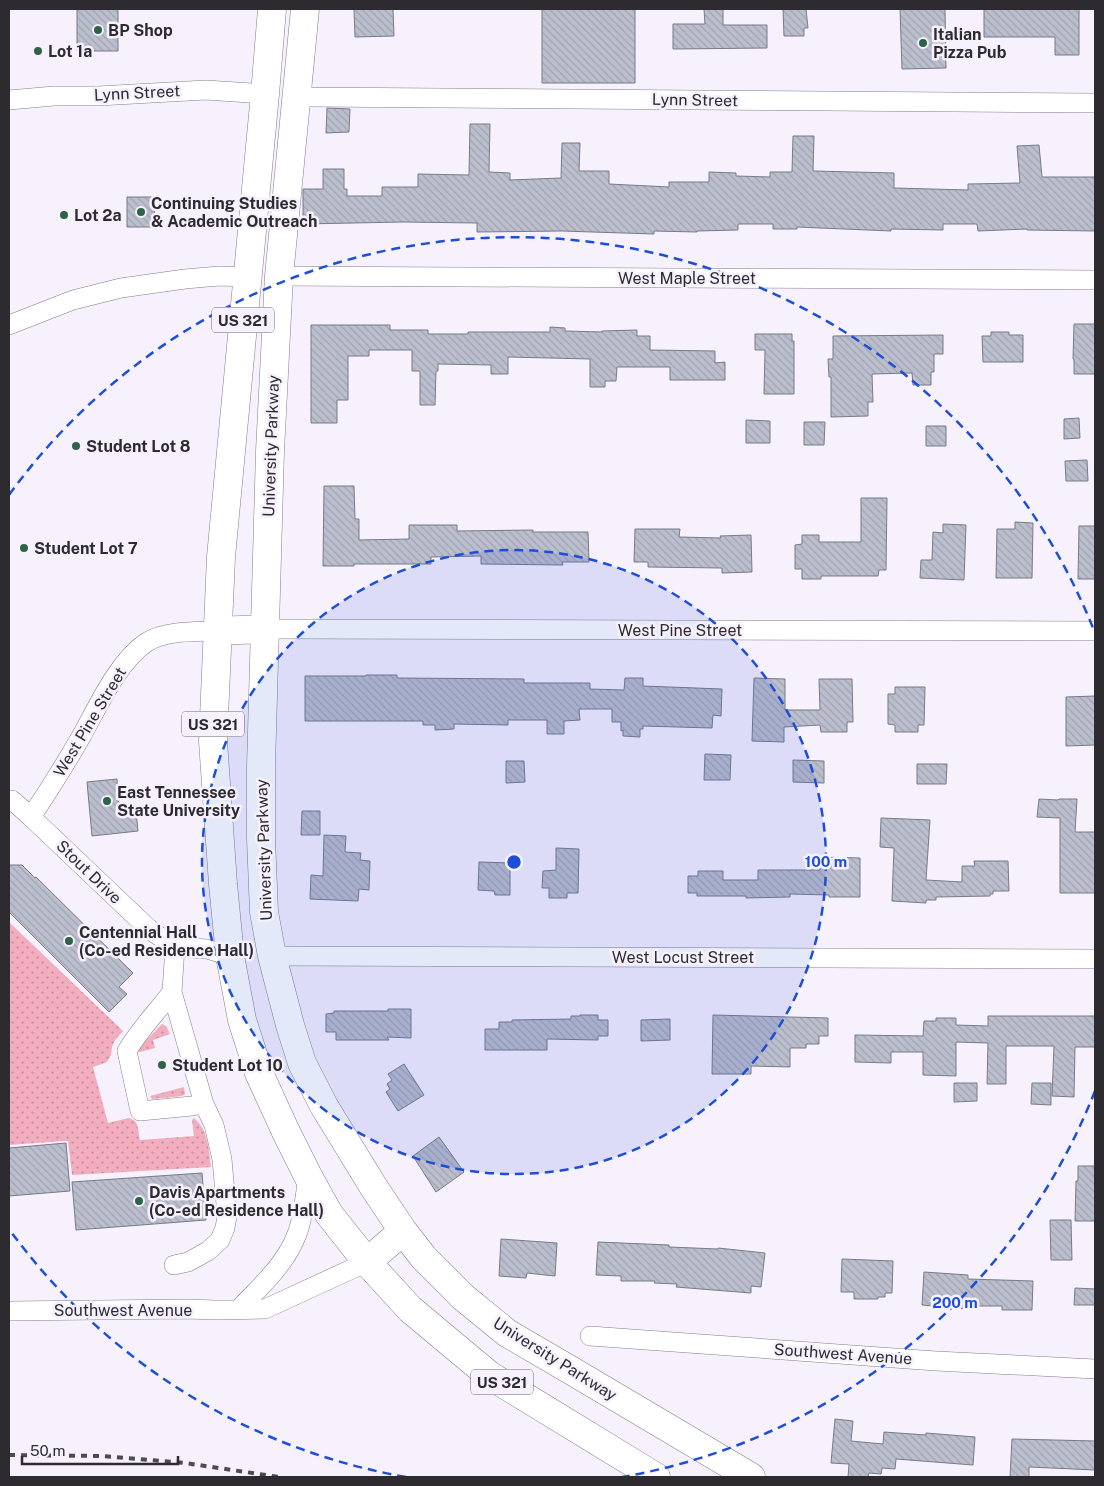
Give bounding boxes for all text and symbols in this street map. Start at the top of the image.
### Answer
place label: BP Shop [108,21,173,40]
marker: BP Shop [92,24,104,36]
place label: Italian Pizza Pub [933,25,1007,62]
marker: Italian Pizza Pub [917,37,929,49]
place label: Lot 1a [48,42,92,61]
marker: Lot 1a [32,45,44,57]
street label: Lynn Street [93,81,181,105]
street label: Lynn Street [652,90,738,110]
place label: Continuing Studies & Academic Outreach [151,194,317,231]
place label: Lot 2a [74,206,122,225]
marker: Continuing Studies & Academic Outreach [135,206,147,218]
marker: Lot 2a [58,209,70,221]
street label: West Maple Street [618,269,756,288]
road number: US 321 [212,308,274,332]
street label: University Parkway [259,374,283,517]
place label: Student Lot 8 [86,437,191,456]
marker: Student Lot 8 [70,440,82,452]
place label: Student Lot 7 [34,539,138,558]
marker: Student Lot 7 [18,542,30,554]
street label: West Pine Street [618,621,742,640]
street label: West Pine Street [50,664,130,780]
road number: US 321 [182,712,244,736]
street label: University Parkway [252,778,276,921]
place label: East Tennessee State University [117,783,240,820]
marker: East Tennessee State University [101,795,113,807]
street label: Stout Drive [53,836,125,908]
centre of rings [505,853,523,871]
text: 100 m [805,853,847,870]
place label: Centennial Hall (Co-ed Residence Hall) [79,923,254,960]
marker: Centennial Hall (Co-ed Residence Hall) [63,935,75,947]
street label: West Locust Street [612,948,754,967]
place label: Student Lot 10 [172,1056,283,1075]
marker: Student Lot 10 [156,1059,168,1071]
place label: Davis Apartments (Co-ed Residence Hall) [149,1183,324,1220]
marker: Davis Apartments (Co-ed Residence Hall) [133,1195,145,1207]
text: 200 m [932,1294,978,1311]
street label: Southwest Avenue [54,1301,192,1320]
street label: University Parkway [490,1313,621,1405]
street label: Southwest Avenue [773,1340,913,1368]
road number: US 321 [471,1370,533,1394]
scale bar [22,1434,179,1466]
text: 50 m [30,1442,65,1459]

